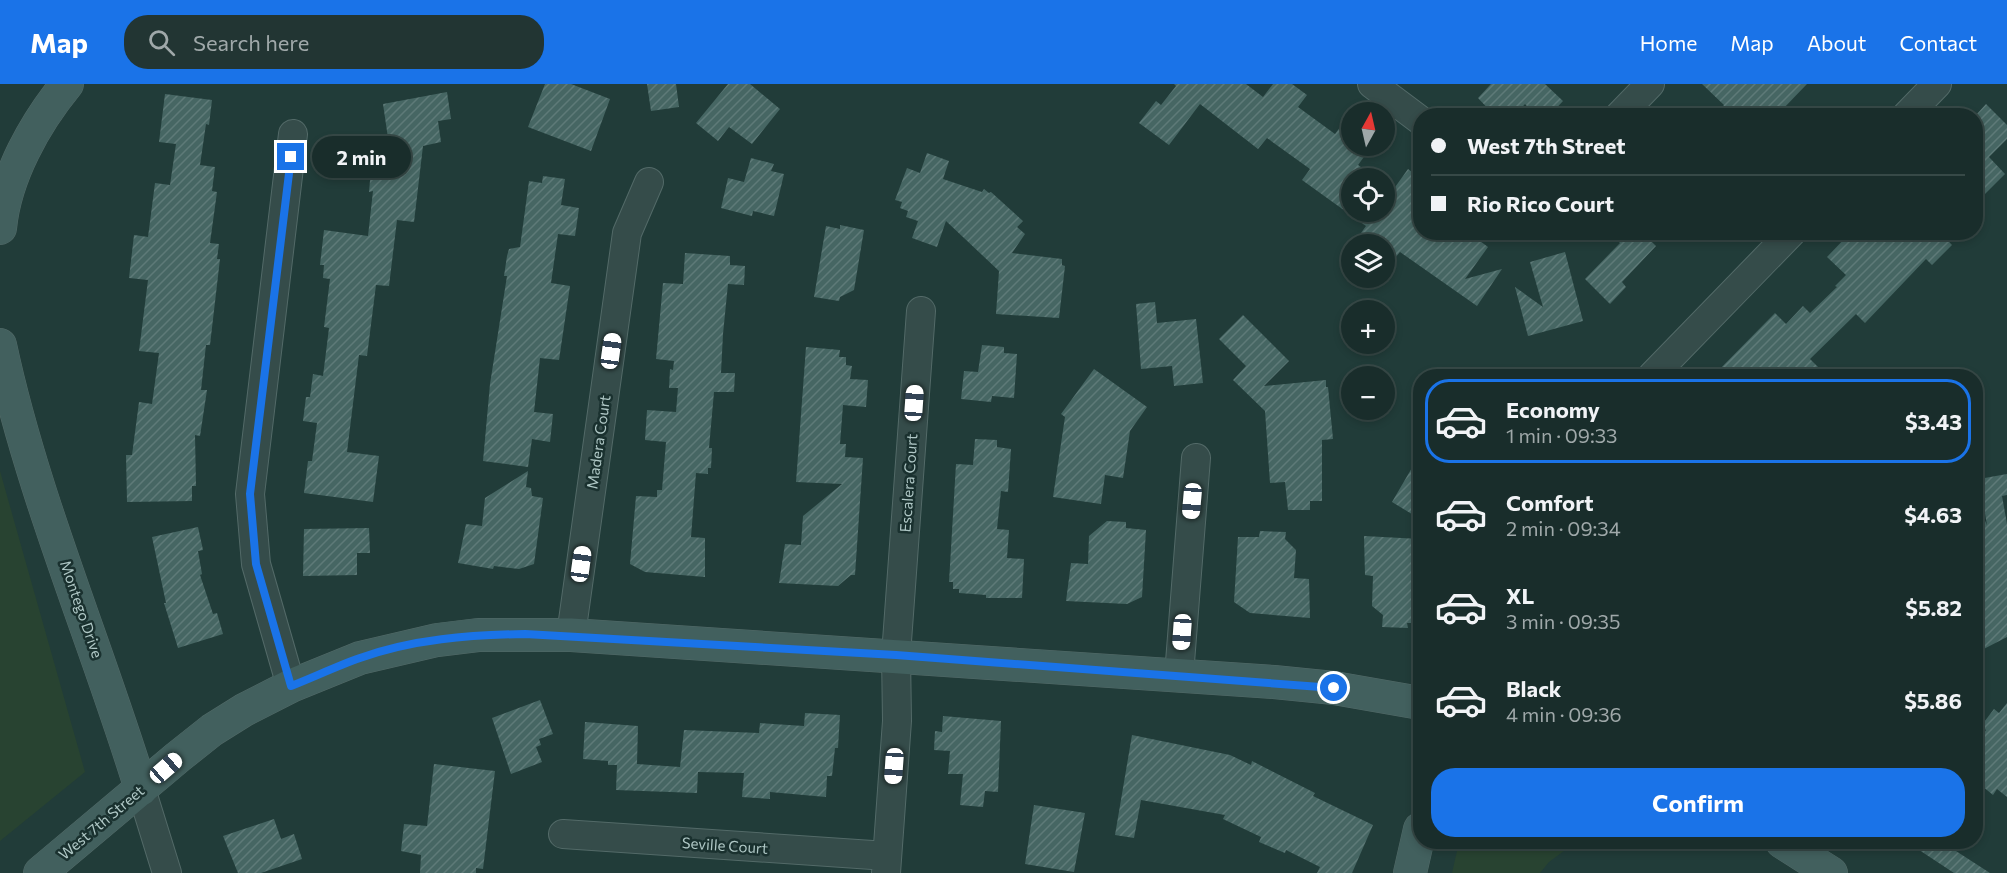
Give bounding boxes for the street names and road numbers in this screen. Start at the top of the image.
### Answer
street label: Madera Court [582,394,614,490]
street label: Escalera Court [896,433,920,533]
street label: Montego Drive [57,558,107,660]
street label: West 7th Street [55,781,147,863]
street label: Seville Court [681,833,769,857]

